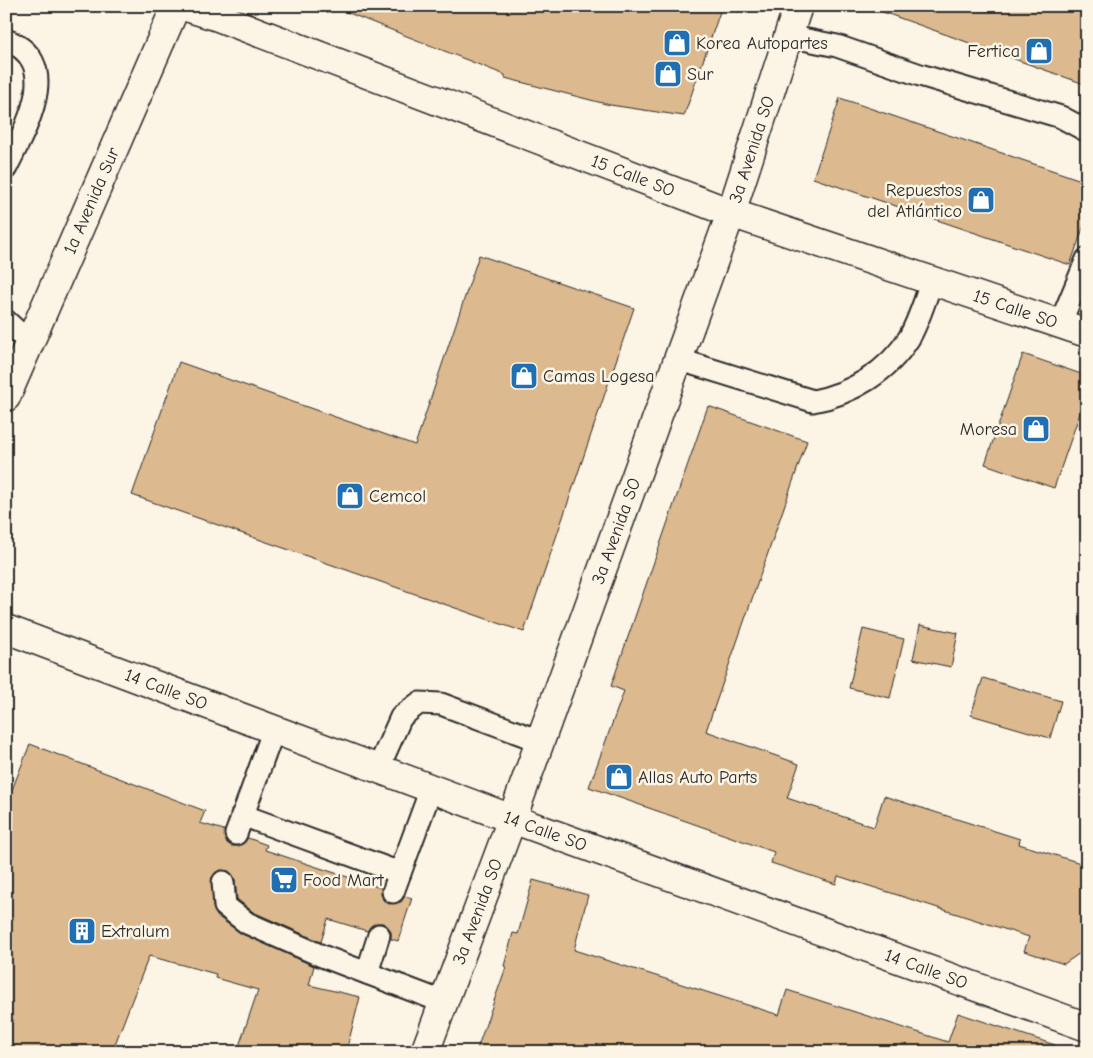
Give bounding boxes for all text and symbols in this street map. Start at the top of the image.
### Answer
shop icon: Korea Autopartes [662,28,692,58]
place label: Korea Autopartes [696,33,828,54]
shop icon: Fertica [1024,36,1054,66]
place label: Fertica [967,41,1020,62]
shop icon: Sur [653,59,683,89]
place label: Sur [687,64,714,85]
street label: 3a Avenida SO [724,93,779,206]
street label: 1a Avenida Sur [59,143,124,257]
street label: 15 Calle SO [588,150,678,201]
place label: Repuestos del Atlántico [867,180,962,222]
shop icon: Repuestos del Atlántico [966,185,996,215]
street label: 15 Calle SO [970,285,1060,333]
shop icon: Camas Logesa [509,361,539,391]
place label: Camas Logesa [543,366,655,387]
shop icon: Moresa [1021,414,1051,444]
place label: Moresa [960,419,1017,440]
street label: 3a Avenida SO [587,475,645,587]
shop icon: Cemcol [335,481,365,511]
place label: Cemcol [369,486,426,507]
street label: 14 Calle SO [122,664,210,714]
shop icon: Allas Auto Parts [604,762,634,792]
place label: Allas Auto Parts [638,767,757,788]
street label: 14 Calle SO [501,806,590,856]
street label: 3a Avenida SO [448,856,507,967]
supermarket icon: Food Mart [269,865,299,895]
place label: Food Mart [303,870,384,891]
building icon: Extralum [67,916,97,946]
place label: Extralum [101,921,170,942]
street label: 14 Calle SO [882,944,971,993]

